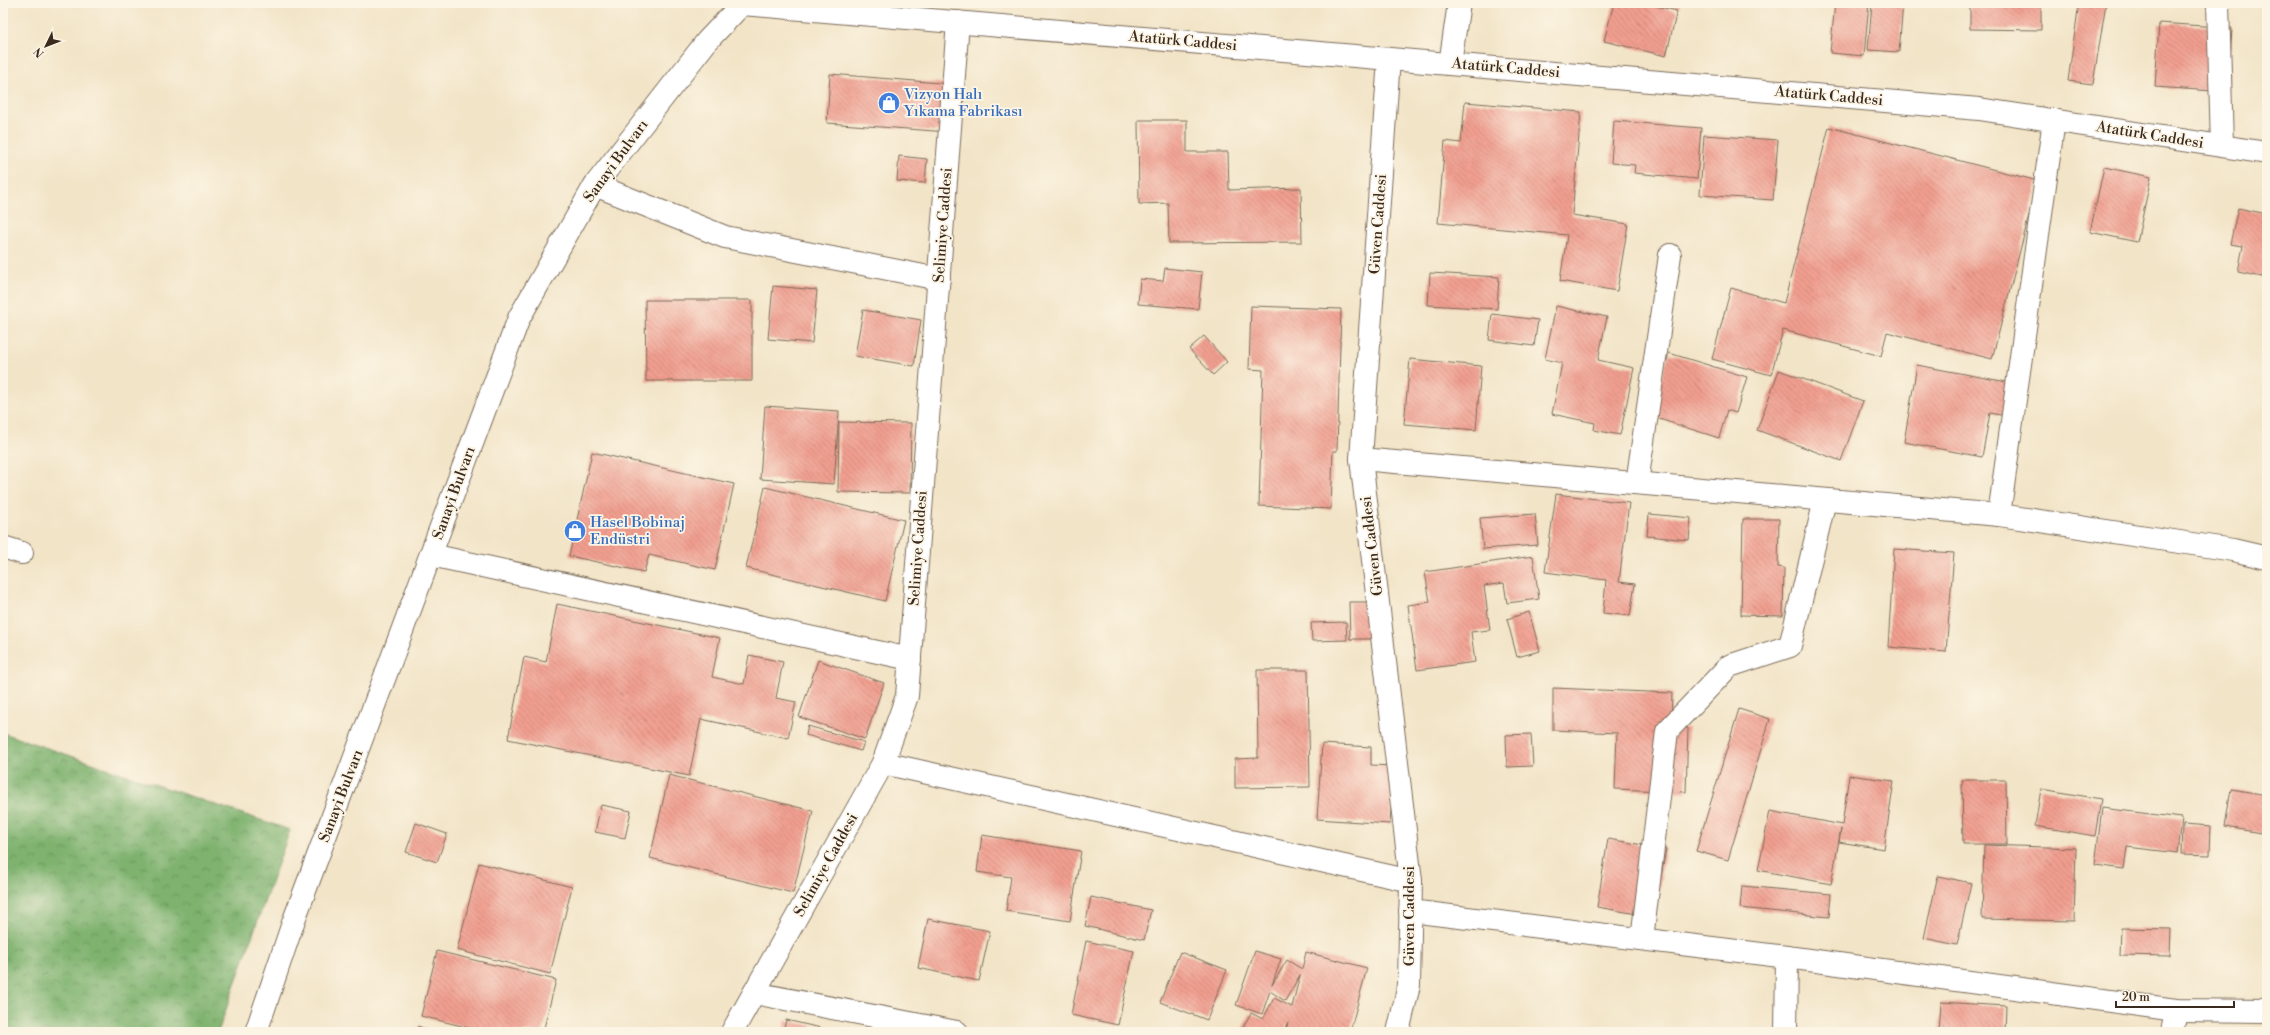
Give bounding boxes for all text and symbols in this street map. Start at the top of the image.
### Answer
north arrow [26,26,66,66]
street label: Atatürk Caddesi [1127,27,1238,55]
text: N [31,44,48,60]
street label: Atatürk Caddesi [1450,54,1561,82]
street label: Atatürk Caddesi [1773,82,1884,110]
place label: Vizyon Halı Yıkama Fabrikası [903,85,1023,121]
shop icon: Vizyon Halı Yıkama Fabrikası [876,90,902,116]
street label: Sanayi Bulvarı [580,116,653,206]
street label: Atatürk Caddesi [2094,117,2205,153]
street label: Selimiye Caddesi [929,167,957,283]
street label: Güven Caddesi [1365,173,1391,275]
street label: Sanayi Bulvarı [428,444,480,542]
street label: Selimiye Caddesi [904,490,932,606]
street label: Güven Caddesi [1356,495,1388,597]
place label: Hasel Bobinaj Endüstri [590,513,685,549]
shop icon: Hasel Bobinaj Endüstri [562,518,588,544]
street label: Sanayi Bulvarı [315,747,367,845]
street label: Selimiye Caddesi [790,810,862,920]
street label: Güven Caddesi [1400,866,1419,966]
scale bar [2116,983,2234,1009]
text: 20 m [2122,990,2150,1005]

